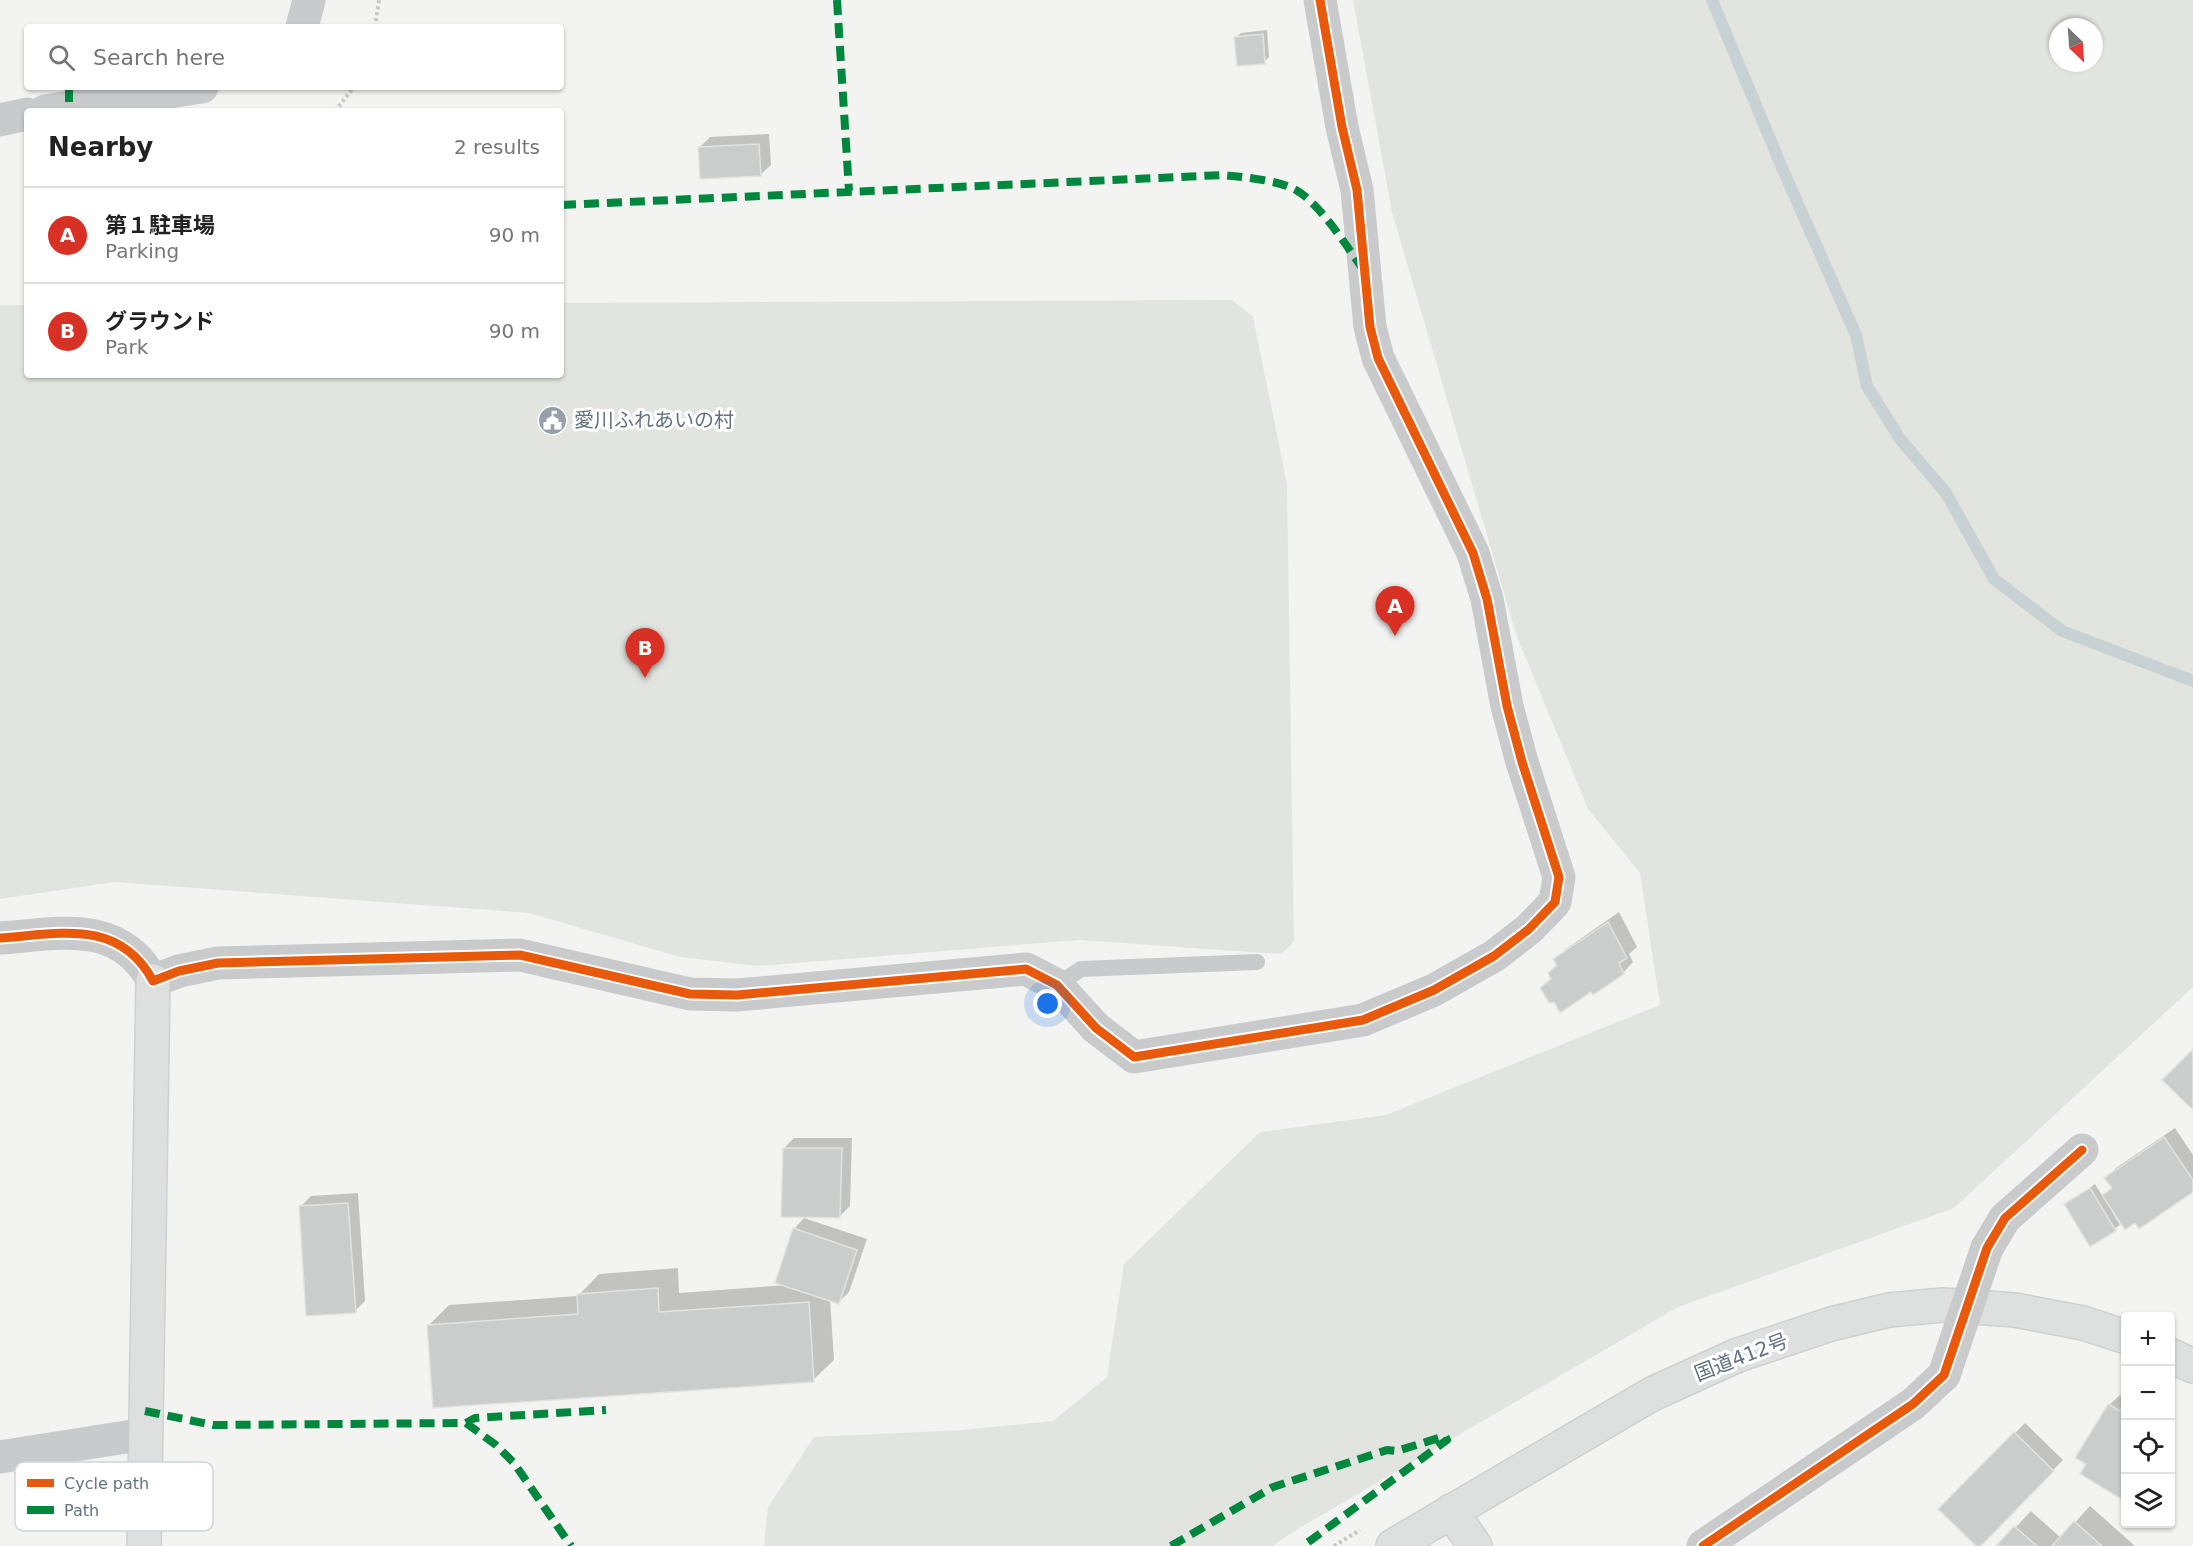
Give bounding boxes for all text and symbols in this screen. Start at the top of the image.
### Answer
north arrow [2049,18,2103,72]
search box [24,24,564,90]
icon: search [45,41,78,74]
text: Search here [93,45,225,70]
text: Nearby [48,132,153,162]
text: 2 results [454,135,540,159]
text: 第１駐車場 [105,213,215,238]
text: A [60,223,75,247]
text: 90 m [489,223,540,247]
text: Parking [105,239,179,263]
text: グラウンド [105,309,215,334]
text: B [60,319,75,343]
text: 90 m [489,319,540,343]
text: Park [105,335,148,359]
public building icon: 愛川ふれあいの村 [537,404,569,436]
place label: 愛川ふれあいの村 [574,408,734,432]
pin: A [1376,586,1414,636]
pin: B [626,628,664,678]
your location [1033,989,1062,1018]
map controls [2121,1312,2175,1528]
button: + [2121,1312,2175,1366]
street label: 国道412号 [1691,1328,1791,1386]
button: − [2121,1366,2175,1420]
button: locate [2121,1420,2175,1474]
legend [15,1462,213,1531]
text: Cycle path [64,1474,149,1493]
button: layers [2121,1474,2175,1528]
text: Path [64,1501,99,1520]

